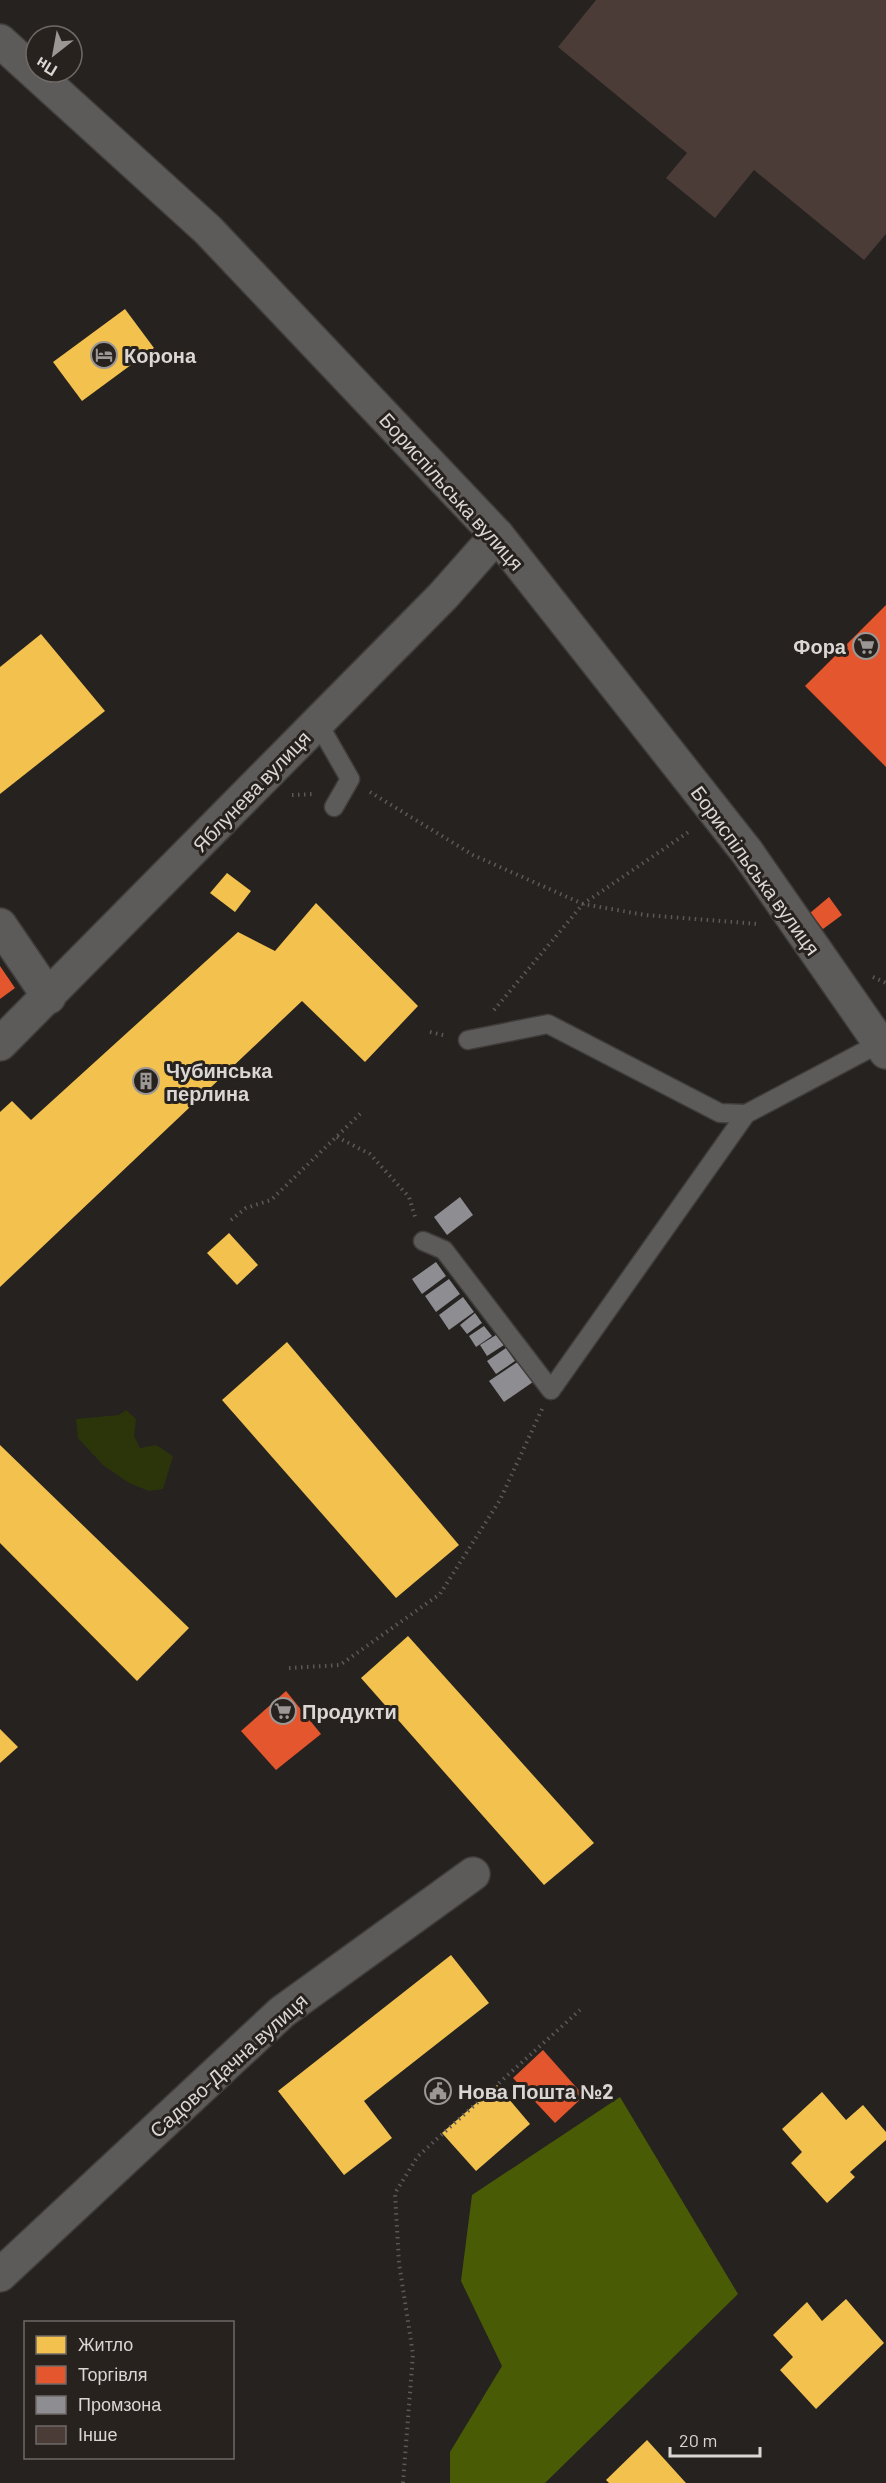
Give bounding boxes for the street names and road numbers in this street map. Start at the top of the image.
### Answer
street label: Бориспільська вулиця [375,407,529,575]
street label: Яблунева вулиця [187,725,315,857]
street label: Бориспільська вулиця [686,781,826,959]
street label: Садово-Дачна вулиця [144,1988,312,2142]

